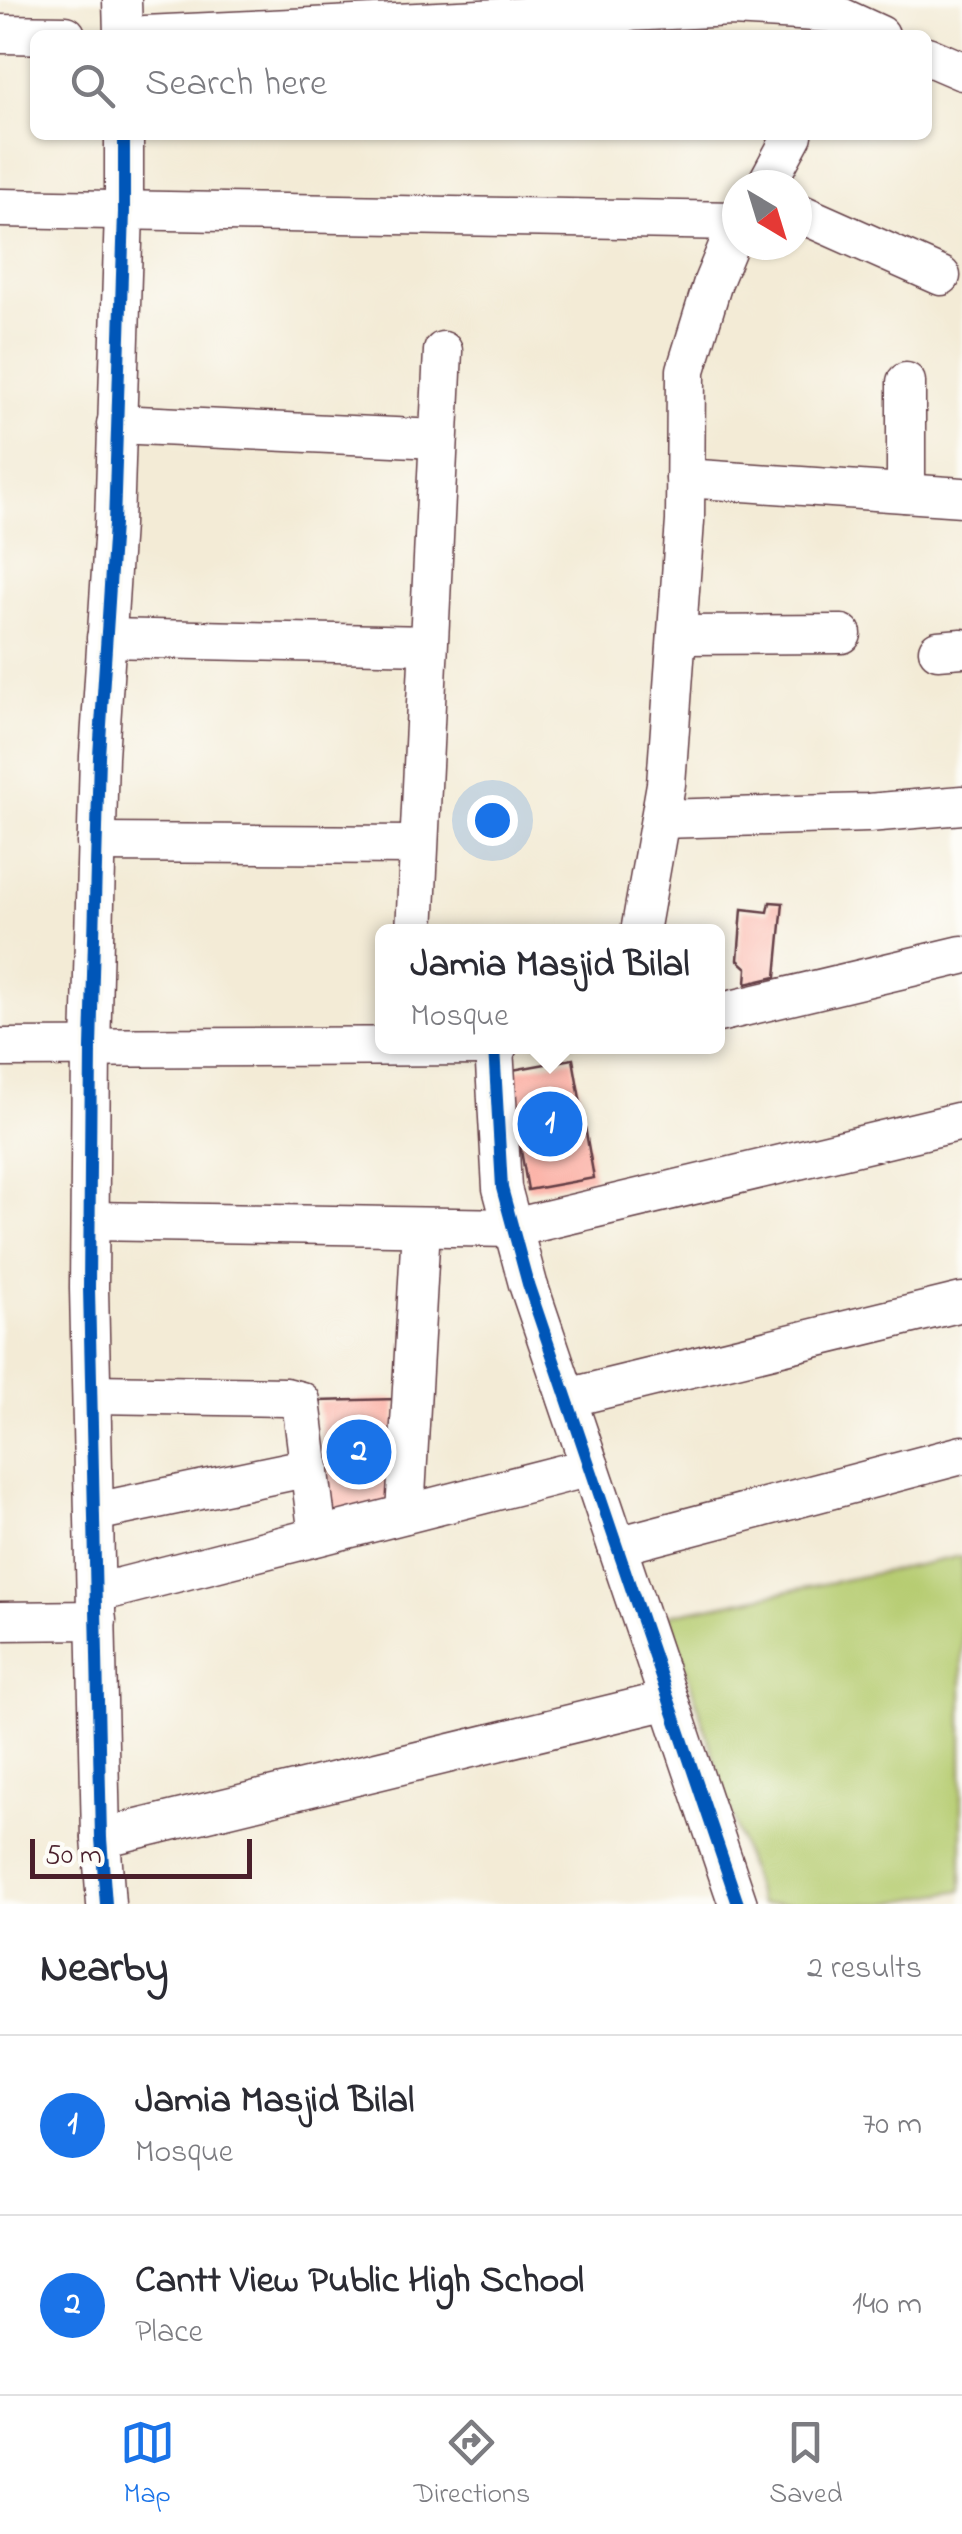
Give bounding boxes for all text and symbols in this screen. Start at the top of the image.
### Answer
search box [30,30,932,140]
text: Search here [145,57,327,113]
icon: search [65,58,120,113]
north arrow [722,170,812,260]
your location [467,795,518,846]
popup [375,924,725,1054]
text: Jamia Masjid Bilal [410,938,690,994]
text: Mosque [410,994,509,1041]
pin: 1 [518,1086,582,1162]
pin: 2 [326,1414,392,1490]
scale bar [30,1834,252,1878]
text: 50 m [45,1836,102,1877]
text: Nearby [40,1939,168,2000]
text: 2 results [807,1946,922,1993]
text: Jamia Masjid Bilal [135,2074,414,2130]
text: 1 [67,2102,78,2149]
text: 70 m [862,2102,922,2149]
text: Mosque [135,2130,233,2177]
text: Cantt View Public High School [135,2254,584,2310]
text: 2 [65,2282,80,2329]
text: 140 m [852,2282,922,2329]
text: Place [135,2310,203,2357]
tab: Map [120,2415,175,2516]
tab: Directions [414,2415,530,2516]
tab: Saved [769,2415,842,2516]

